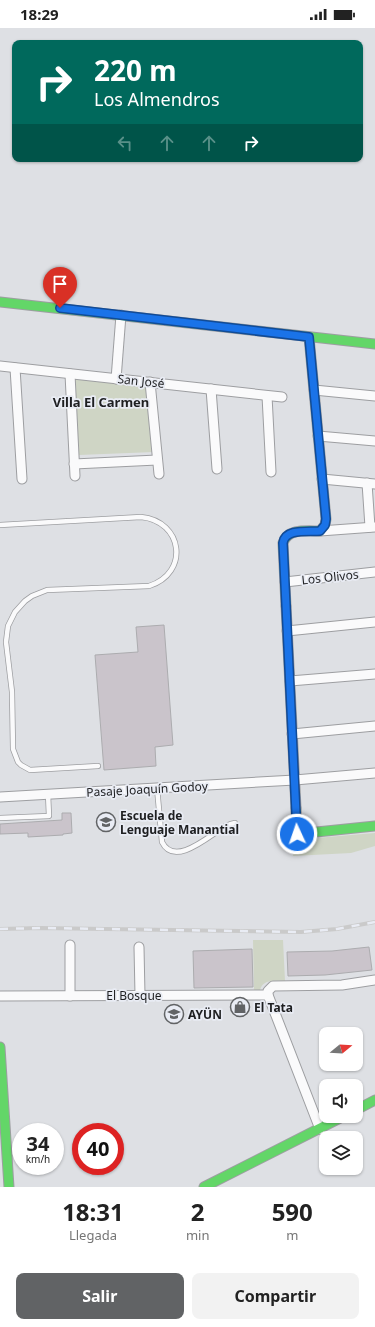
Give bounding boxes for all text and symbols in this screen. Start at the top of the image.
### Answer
text: 18:29 [20,4,59,24]
text: 220 m [94,51,177,89]
icon: right [28,56,80,108]
text: Los Almendros [94,87,220,111]
icon: left [114,132,136,154]
icon: ahead [156,132,178,154]
icon: ahead [198,132,220,154]
icon: right [240,132,262,154]
pin [43,267,77,308]
icon: arrive [49,273,71,295]
street label: San José [117,370,165,392]
district label: Villa El Carmen [53,393,149,411]
street label: Los Olivos [301,566,360,588]
street label: Pasaje Joaquín Godoy [86,777,209,801]
place label: Escuela de Lenguaje Manantial [120,807,239,838]
school or university icon: Escuela de Lenguaje Manantial [95,811,117,833]
position arrow [276,813,318,855]
street label: El Bosque [106,987,162,1004]
shop icon: El Tata [229,996,251,1018]
place label: El Tata [254,999,293,1016]
school or university icon: AYÜN [163,1003,185,1025]
place label: AYÜN [188,1006,222,1023]
north arrow [319,1027,363,1071]
map controls [319,1027,363,1175]
button: sound [319,1079,363,1123]
speed limit sign: 40 [72,1123,124,1175]
text: 34 [27,1130,49,1157]
button: layers [319,1131,363,1175]
text: km/h [26,1152,50,1166]
text: 18:31 [62,1195,124,1228]
text: 2 [191,1195,205,1228]
text: 590 [272,1195,313,1228]
text: Llegada [69,1226,117,1244]
text: min [186,1226,209,1244]
text: m [286,1226,298,1244]
button: Salir [16,1273,184,1319]
button: Compartir [192,1273,359,1319]

